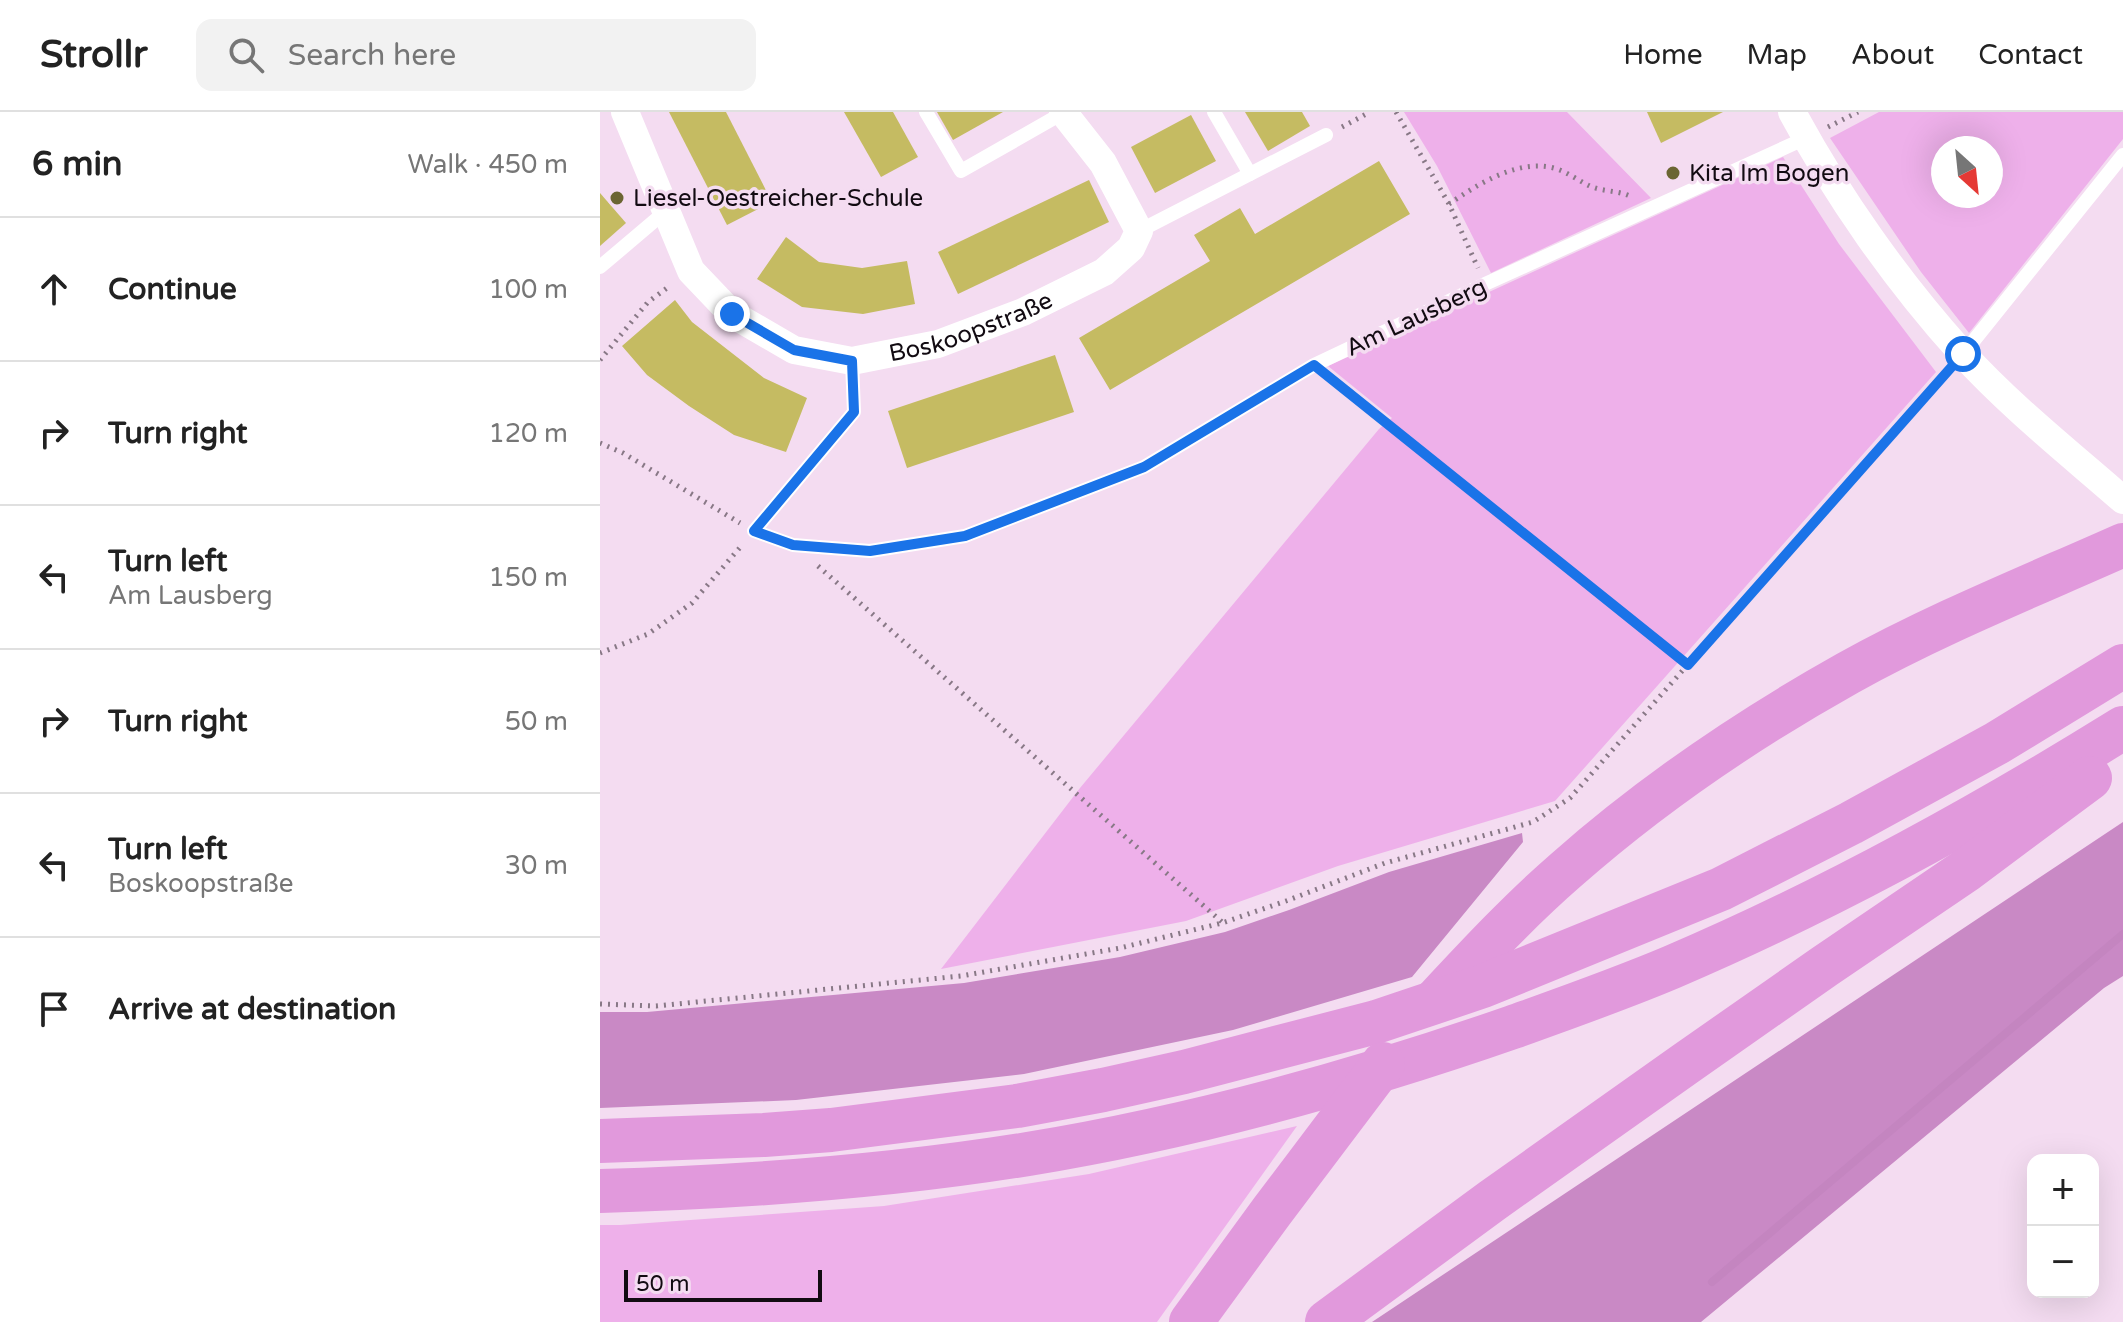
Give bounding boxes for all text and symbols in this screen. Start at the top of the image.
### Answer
search box [196,19,756,91]
text: Strollr [40,32,148,78]
icon: search [224,33,268,77]
text: Search here [288,37,456,74]
text: Home [1623,38,1703,72]
text: Map [1747,38,1807,72]
text: About [1851,38,1934,72]
text: Contact [1978,38,2083,72]
north arrow [1931,136,2003,208]
text: 6 min [32,144,123,185]
text: Walk · 450 m [408,149,568,180]
place label: Kita Im Bogen [1689,159,1849,188]
marker: Kita Im Bogen [1664,164,1682,182]
place label: Liesel-Oestreicher-Schule [633,184,923,213]
marker: Liesel-Oestreicher-Schule [608,189,626,207]
icon: ahead [32,267,76,311]
text: Continue [108,271,237,308]
street label: Am Lausberg [1341,272,1491,363]
text: 100 m [488,274,568,305]
street label: Boskoopstraße [887,286,1057,368]
route end [714,296,750,332]
route start [1945,336,1981,372]
icon: right [32,411,76,455]
text: Turn right [108,415,248,452]
text: 120 m [488,418,568,449]
text: Turn left [108,543,227,580]
icon: left [32,555,76,599]
text: 150 m [488,562,568,593]
text: Am Lausberg [108,580,273,611]
icon: right [32,699,76,743]
text: Turn right [108,703,248,740]
text: 50 m [505,706,568,737]
text: Turn left [108,831,227,868]
icon: left [32,843,76,887]
text: 30 m [505,850,568,881]
text: Boskoopstraße [108,868,294,899]
icon: arrive [32,987,76,1031]
text: Arrive at destination [108,991,396,1028]
map controls [2027,1154,2099,1298]
button: + [2027,1154,2099,1226]
button: − [2027,1226,2099,1298]
scale bar [624,1266,822,1302]
text: 50 m [636,1271,690,1297]

